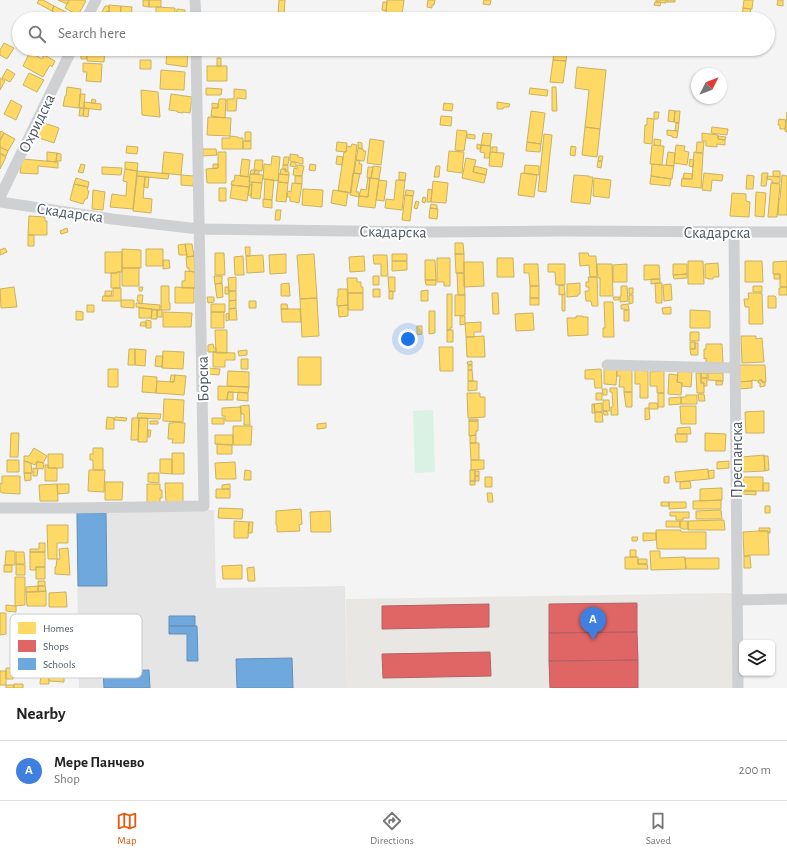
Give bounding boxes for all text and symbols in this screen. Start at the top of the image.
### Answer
search box [12,12,775,56]
icon: search [26,23,48,45]
text: Search here [58,26,126,41]
north arrow [691,68,727,104]
street label: Охридска [16,92,58,155]
street label: Скадарска [35,200,104,226]
street label: Скадарска [359,223,427,241]
street label: Скадарска [683,225,751,241]
your location [398,329,418,349]
street label: Борска [195,356,211,402]
street label: Преспанска [729,421,745,499]
pin: A [580,607,606,640]
legend [10,614,142,678]
text: Homes [43,623,74,634]
map controls [739,640,775,676]
button: layers [739,640,775,676]
text: Shops [43,641,69,652]
text: Schools [43,659,76,670]
text: Nearby [16,705,66,722]
text: Мере Панчево [54,755,144,770]
text: A [25,764,33,777]
text: 200 m [739,764,771,777]
text: Shop [54,773,80,786]
tab: Map [116,810,138,847]
tab: Directions [370,810,414,847]
tab: Saved [646,810,671,847]

